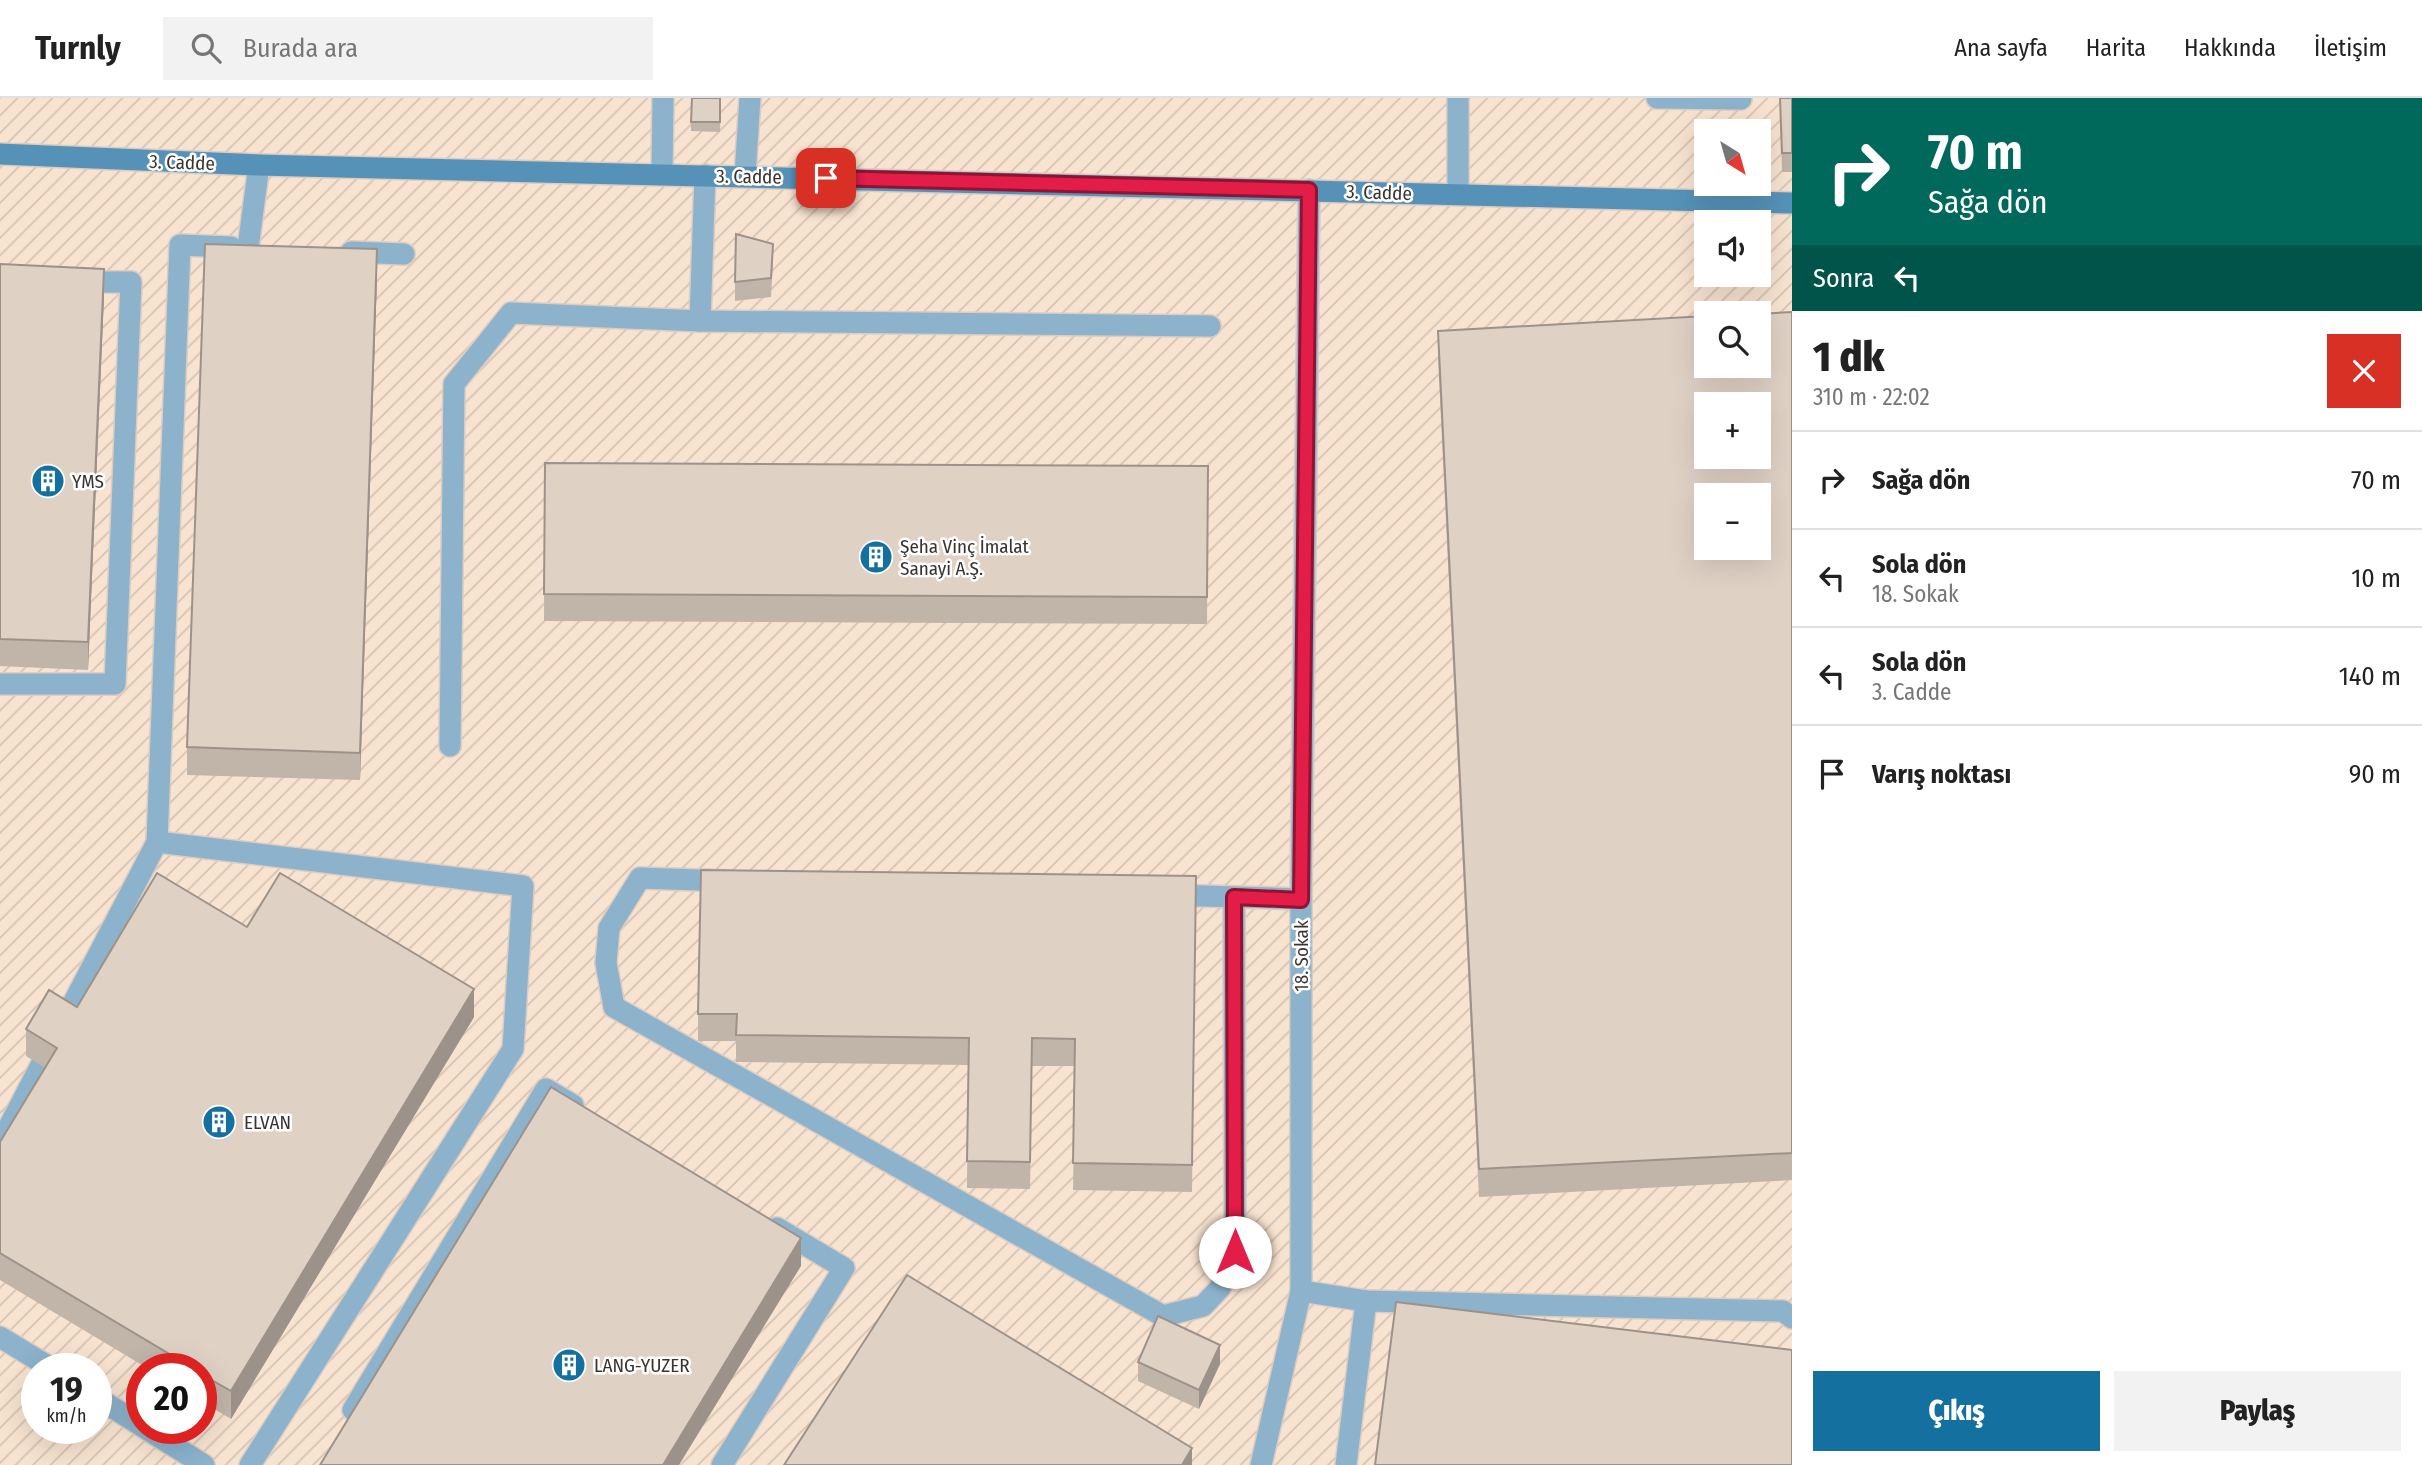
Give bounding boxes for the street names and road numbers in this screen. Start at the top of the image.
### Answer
street label: 3. Cadde [149,150,215,175]
street label: 3. Cadde [716,164,782,189]
street label: 3. Cadde [1346,180,1412,205]
street label: 18. Sokak [1290,920,1313,992]

